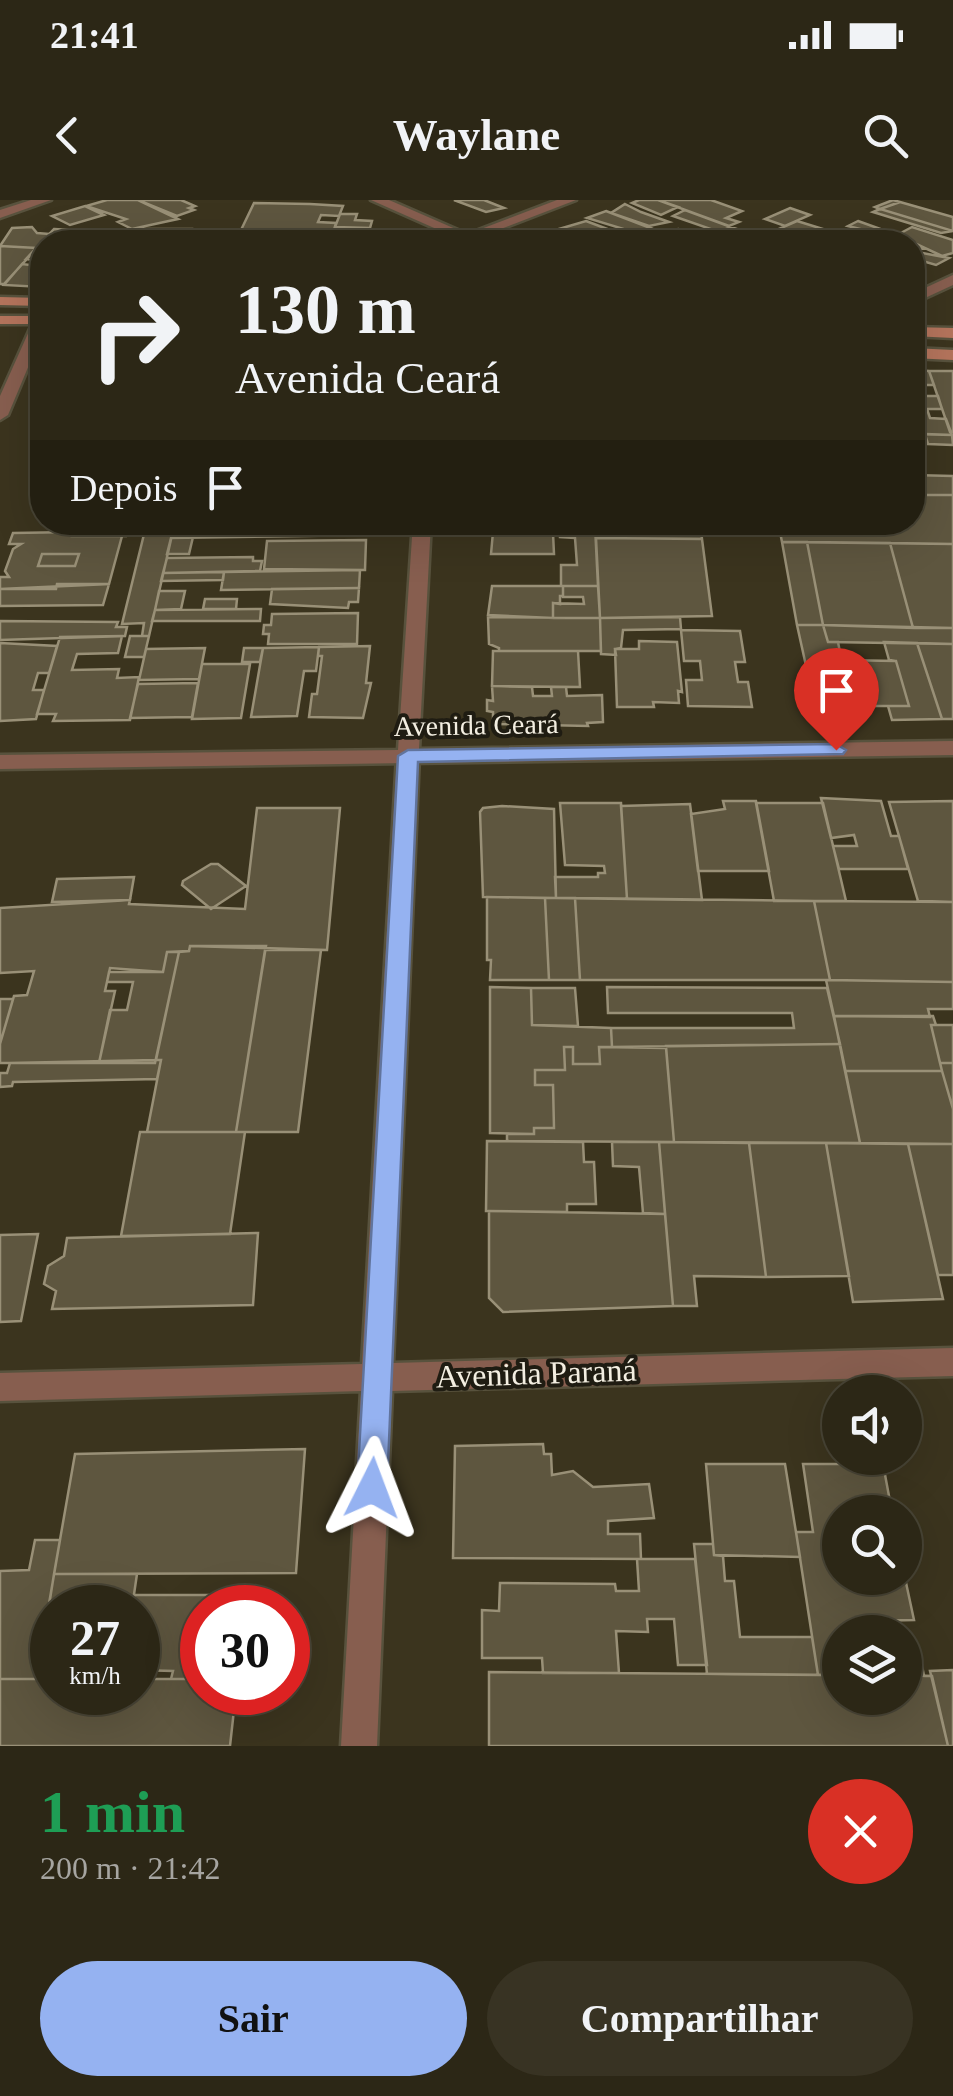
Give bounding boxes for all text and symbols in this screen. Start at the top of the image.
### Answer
text: 21:41 [50,14,139,56]
icon: back [40,108,95,163]
icon: search [858,108,913,163]
text: Waylane [393,110,560,160]
icon: right [70,270,200,400]
text: 130 m [235,271,416,348]
text: Avenida Ceará [235,353,500,403]
icon: arrive [198,460,253,515]
text: Depois [70,467,178,509]
pin [794,648,879,751]
icon: arrive [809,663,864,718]
street label: Avenida Ceará [393,708,559,742]
street label: Avenida Paraná [435,1352,637,1394]
map controls [822,1375,922,1715]
button: sound [822,1375,922,1475]
position arrow [320,1436,424,1540]
button: search [822,1495,922,1595]
speed limit sign: 30 [180,1585,310,1715]
text: 27 [70,1610,120,1666]
button: layers [822,1615,922,1715]
text: km/h [69,1662,121,1689]
text: 1 min [40,1779,185,1845]
button: close [808,1779,913,1884]
text: 200 m · 21:42 [40,1850,220,1886]
button: Sair [40,1961,467,2076]
button: Compartilhar [487,1961,913,2076]

